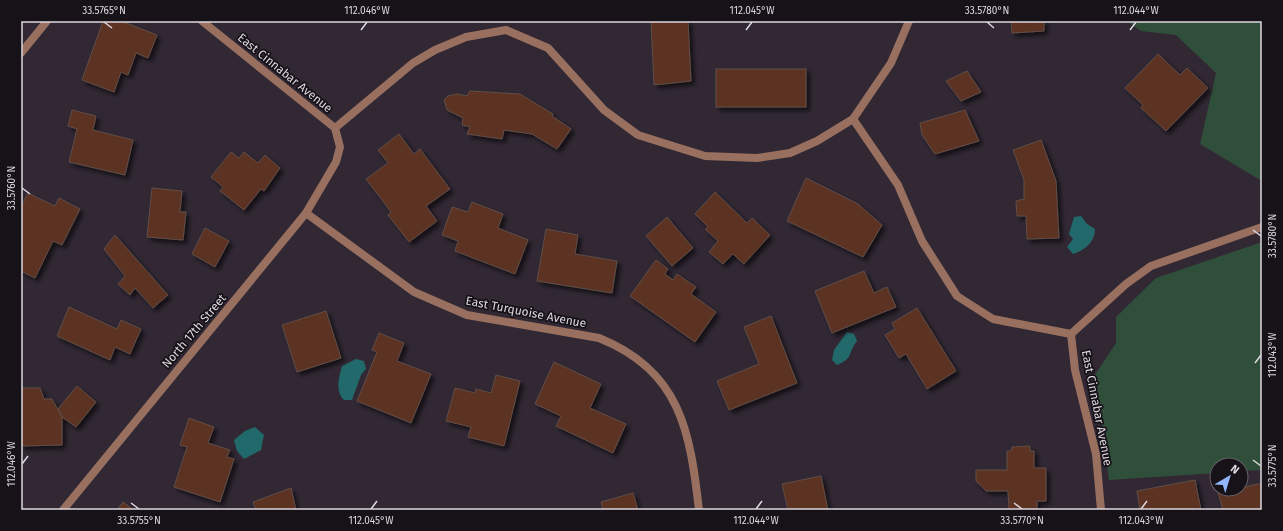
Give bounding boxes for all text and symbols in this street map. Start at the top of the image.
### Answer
text: 33.5765°N [82,5,126,17]
text: 112.046°W [344,5,390,17]
text: 112.045°W [730,5,775,17]
text: 33.5780°N [965,5,1009,17]
text: 112.044°W [1113,5,1159,17]
street label: East Cinnabar Avenue [235,31,335,115]
text: 33.5760°N [6,166,18,210]
text: 33.5780°N [1267,214,1279,258]
street label: North 17th Street [159,291,229,371]
street label: East Turquoise Avenue [465,293,587,331]
text: 112.043°W [1267,332,1279,377]
street label: East Cinnabar Avenue [1079,349,1115,467]
text: 112.046°W [6,441,18,487]
text: 33.5775°N [1267,445,1279,487]
north arrow [1209,457,1249,497]
text: N [1228,462,1242,477]
text: 33.5755°N [117,515,161,527]
text: 112.045°W [349,515,394,527]
text: 112.044°W [733,515,779,527]
text: 33.5770°N [1000,515,1044,527]
text: 112.043°W [1119,515,1164,527]

